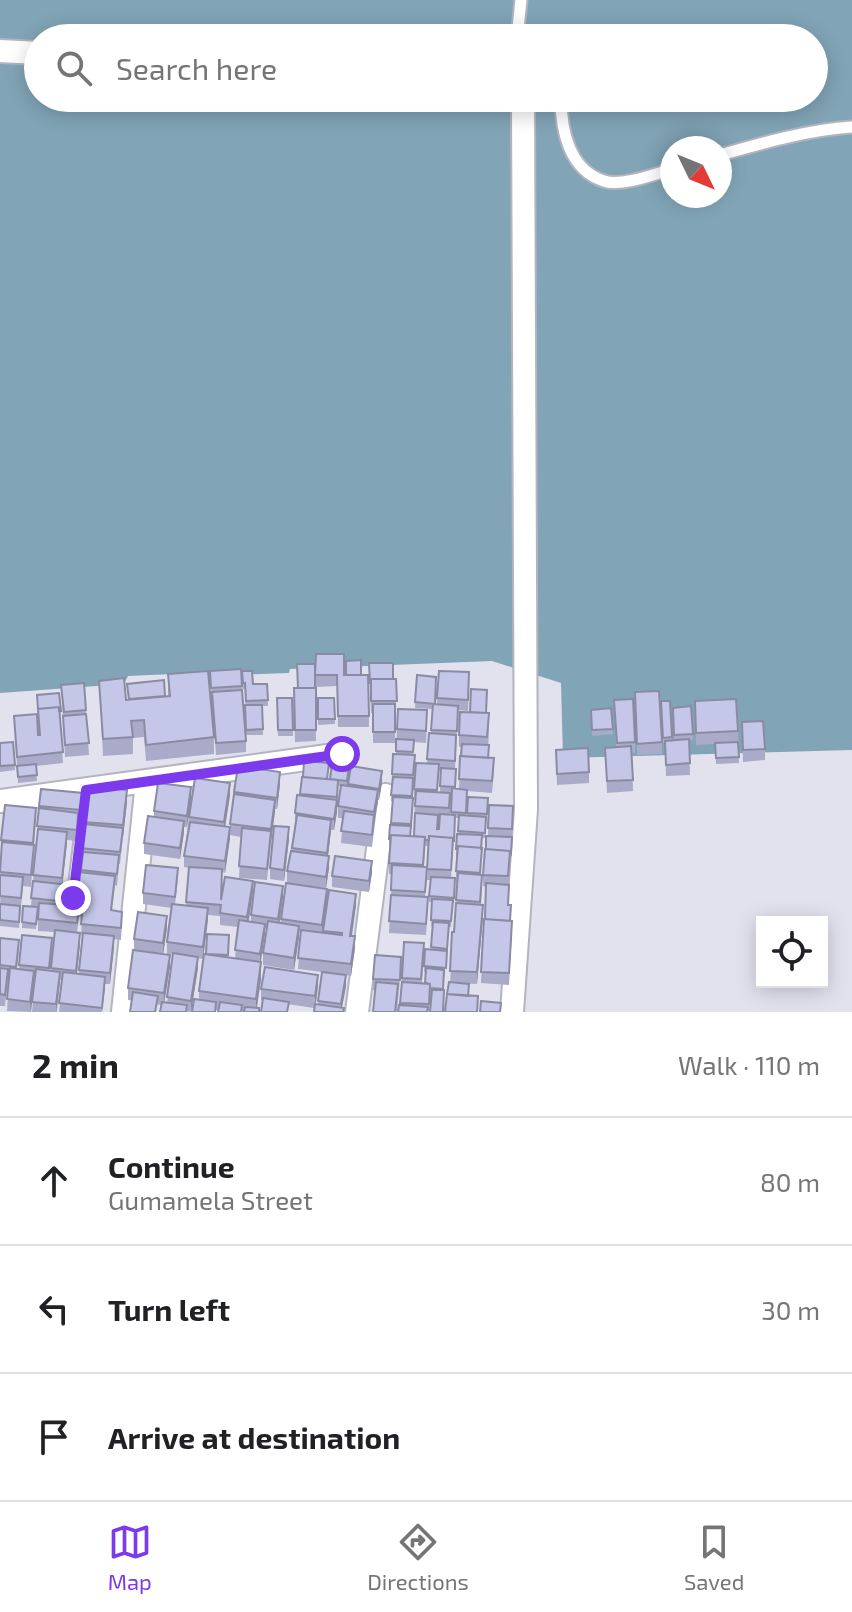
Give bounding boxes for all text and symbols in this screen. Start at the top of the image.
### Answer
search box [24,24,828,112]
icon: search [52,46,96,90]
text: Search here [116,50,277,86]
north arrow [660,136,732,208]
route start [324,736,360,772]
route end [55,880,91,916]
map controls [756,916,828,988]
button: locate [756,916,828,988]
text: 2 min [32,1044,119,1085]
text: Walk · 110 m [678,1049,820,1080]
text: Continue [108,1148,235,1184]
icon: ahead [32,1159,76,1203]
text: 80 m [760,1166,820,1197]
text: Gumamela Street [108,1184,313,1215]
icon: left [32,1287,76,1331]
text: Turn left [108,1291,230,1327]
text: 30 m [761,1294,820,1325]
icon: arrive [32,1415,76,1459]
text: Arrive at destination [108,1419,400,1455]
tab: Map [108,1520,152,1594]
tab: Directions [367,1520,469,1594]
tab: Saved [684,1520,744,1594]

